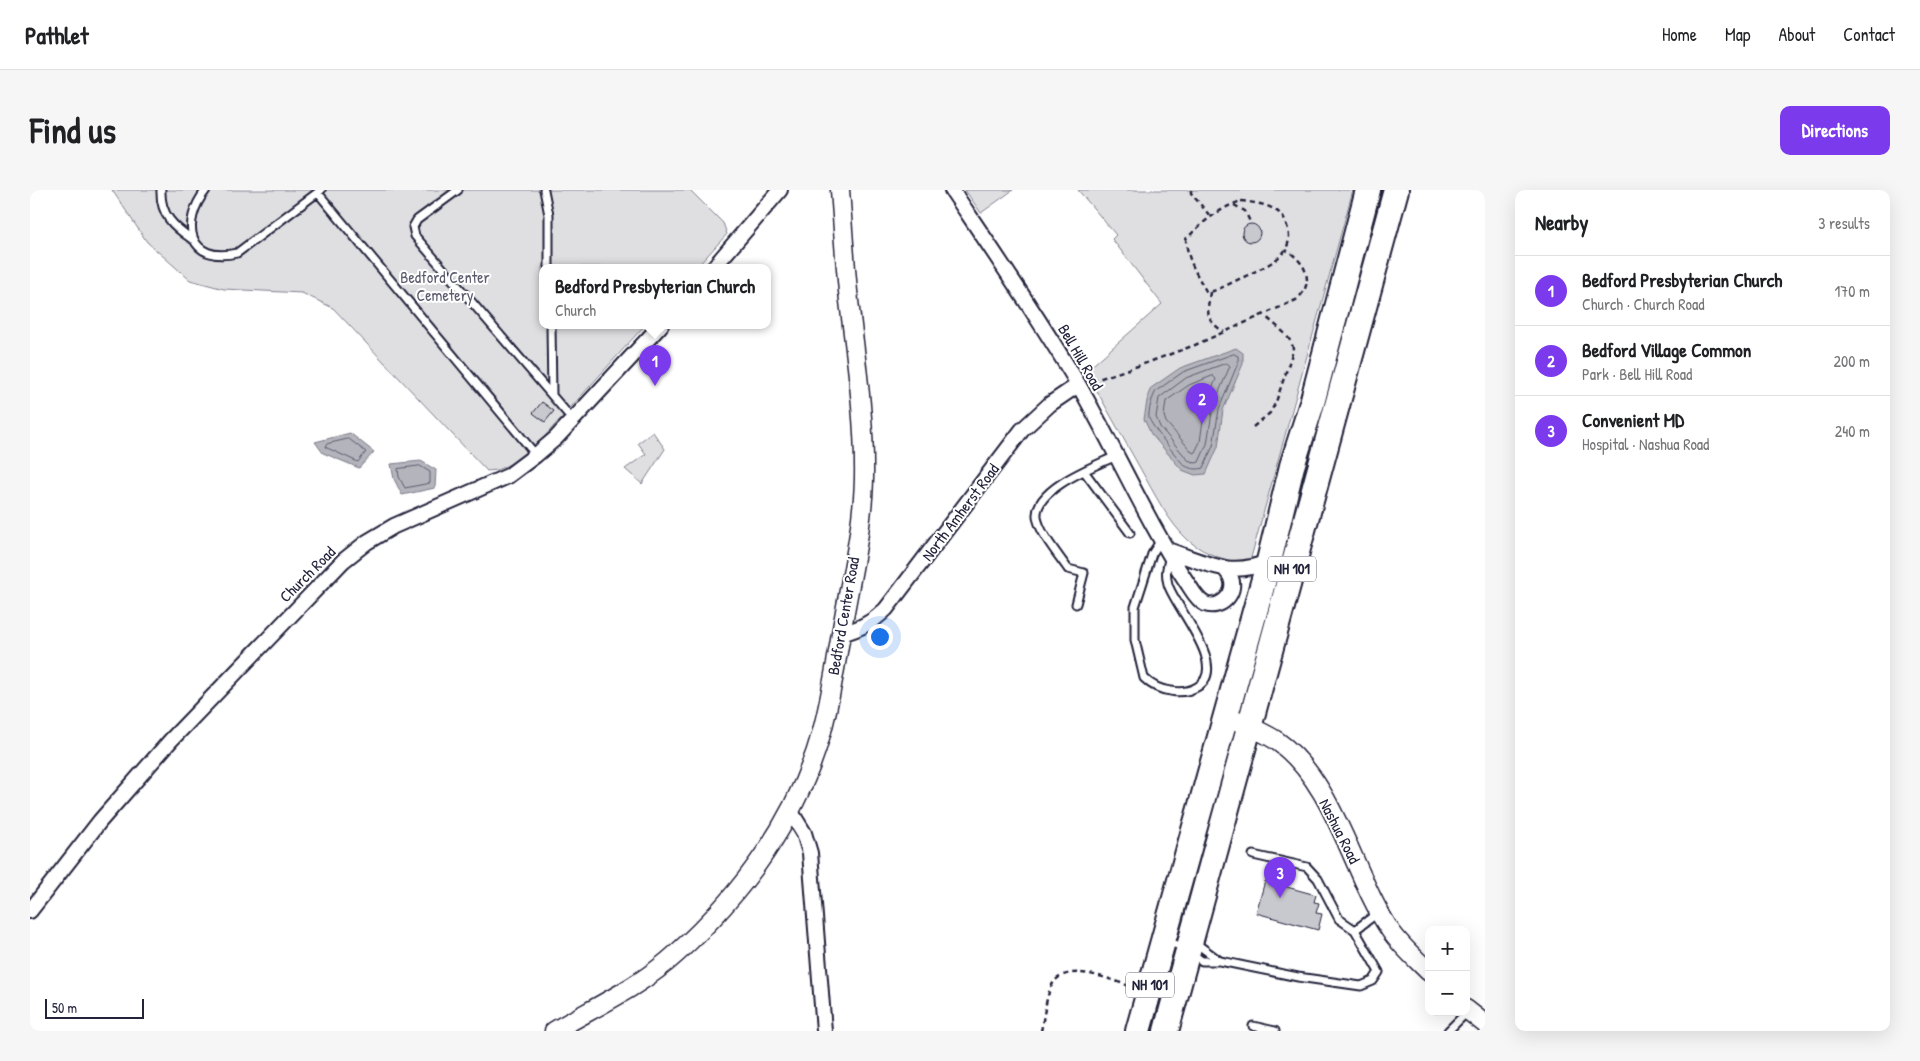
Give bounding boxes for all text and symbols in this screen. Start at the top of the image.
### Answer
text: Pathlet [25,19,88,51]
text: Home [1662,22,1697,47]
text: Map [1725,22,1750,47]
text: About [1778,22,1815,47]
text: Contact [1843,22,1895,47]
button: Directions [1780,106,1890,155]
text: Find us [30,107,116,154]
text: Nearby [1535,208,1588,237]
text: 3 results [1818,212,1870,234]
popup [539,264,771,329]
park label: Bedford Center Cemetery [400,266,490,306]
text: Bedford Presbyterian Church [1582,267,1782,293]
text: Bedford Presbyterian Church [555,273,755,299]
text: 1 [1548,280,1554,302]
text: 170 m [1835,280,1870,302]
text: Church · Church Road [1582,293,1704,315]
text: Church [555,299,596,321]
street label: Bell Hill Road [1053,320,1109,394]
text: Bedford Village Common [1582,337,1751,363]
pin: 1 [639,345,671,386]
text: 2 [1547,350,1555,372]
text: 200 m [1834,350,1870,372]
text: Park · Bell Hill Road [1582,363,1692,385]
pin: 2 [1186,383,1218,424]
text: Convenient MD [1582,407,1684,433]
text: 3 [1547,420,1555,442]
text: 240 m [1835,420,1870,442]
text: Hospital · Nashua Road [1582,433,1709,455]
street label: North Amherst Road [916,459,1004,565]
street label: Church Road [274,541,340,607]
street label: Bedford Center Road [822,555,864,677]
road number: NH 101 [1268,556,1316,582]
your location [867,624,893,650]
street label: Nashua Road [1314,795,1366,867]
pin: 3 [1264,857,1296,898]
map controls [1425,926,1470,1016]
button: + [1425,926,1470,971]
button: − [1425,971,1470,1016]
road number: NH 101 [1126,972,1174,998]
scale bar [45,996,144,1019]
text: 50 m [52,998,77,1017]

